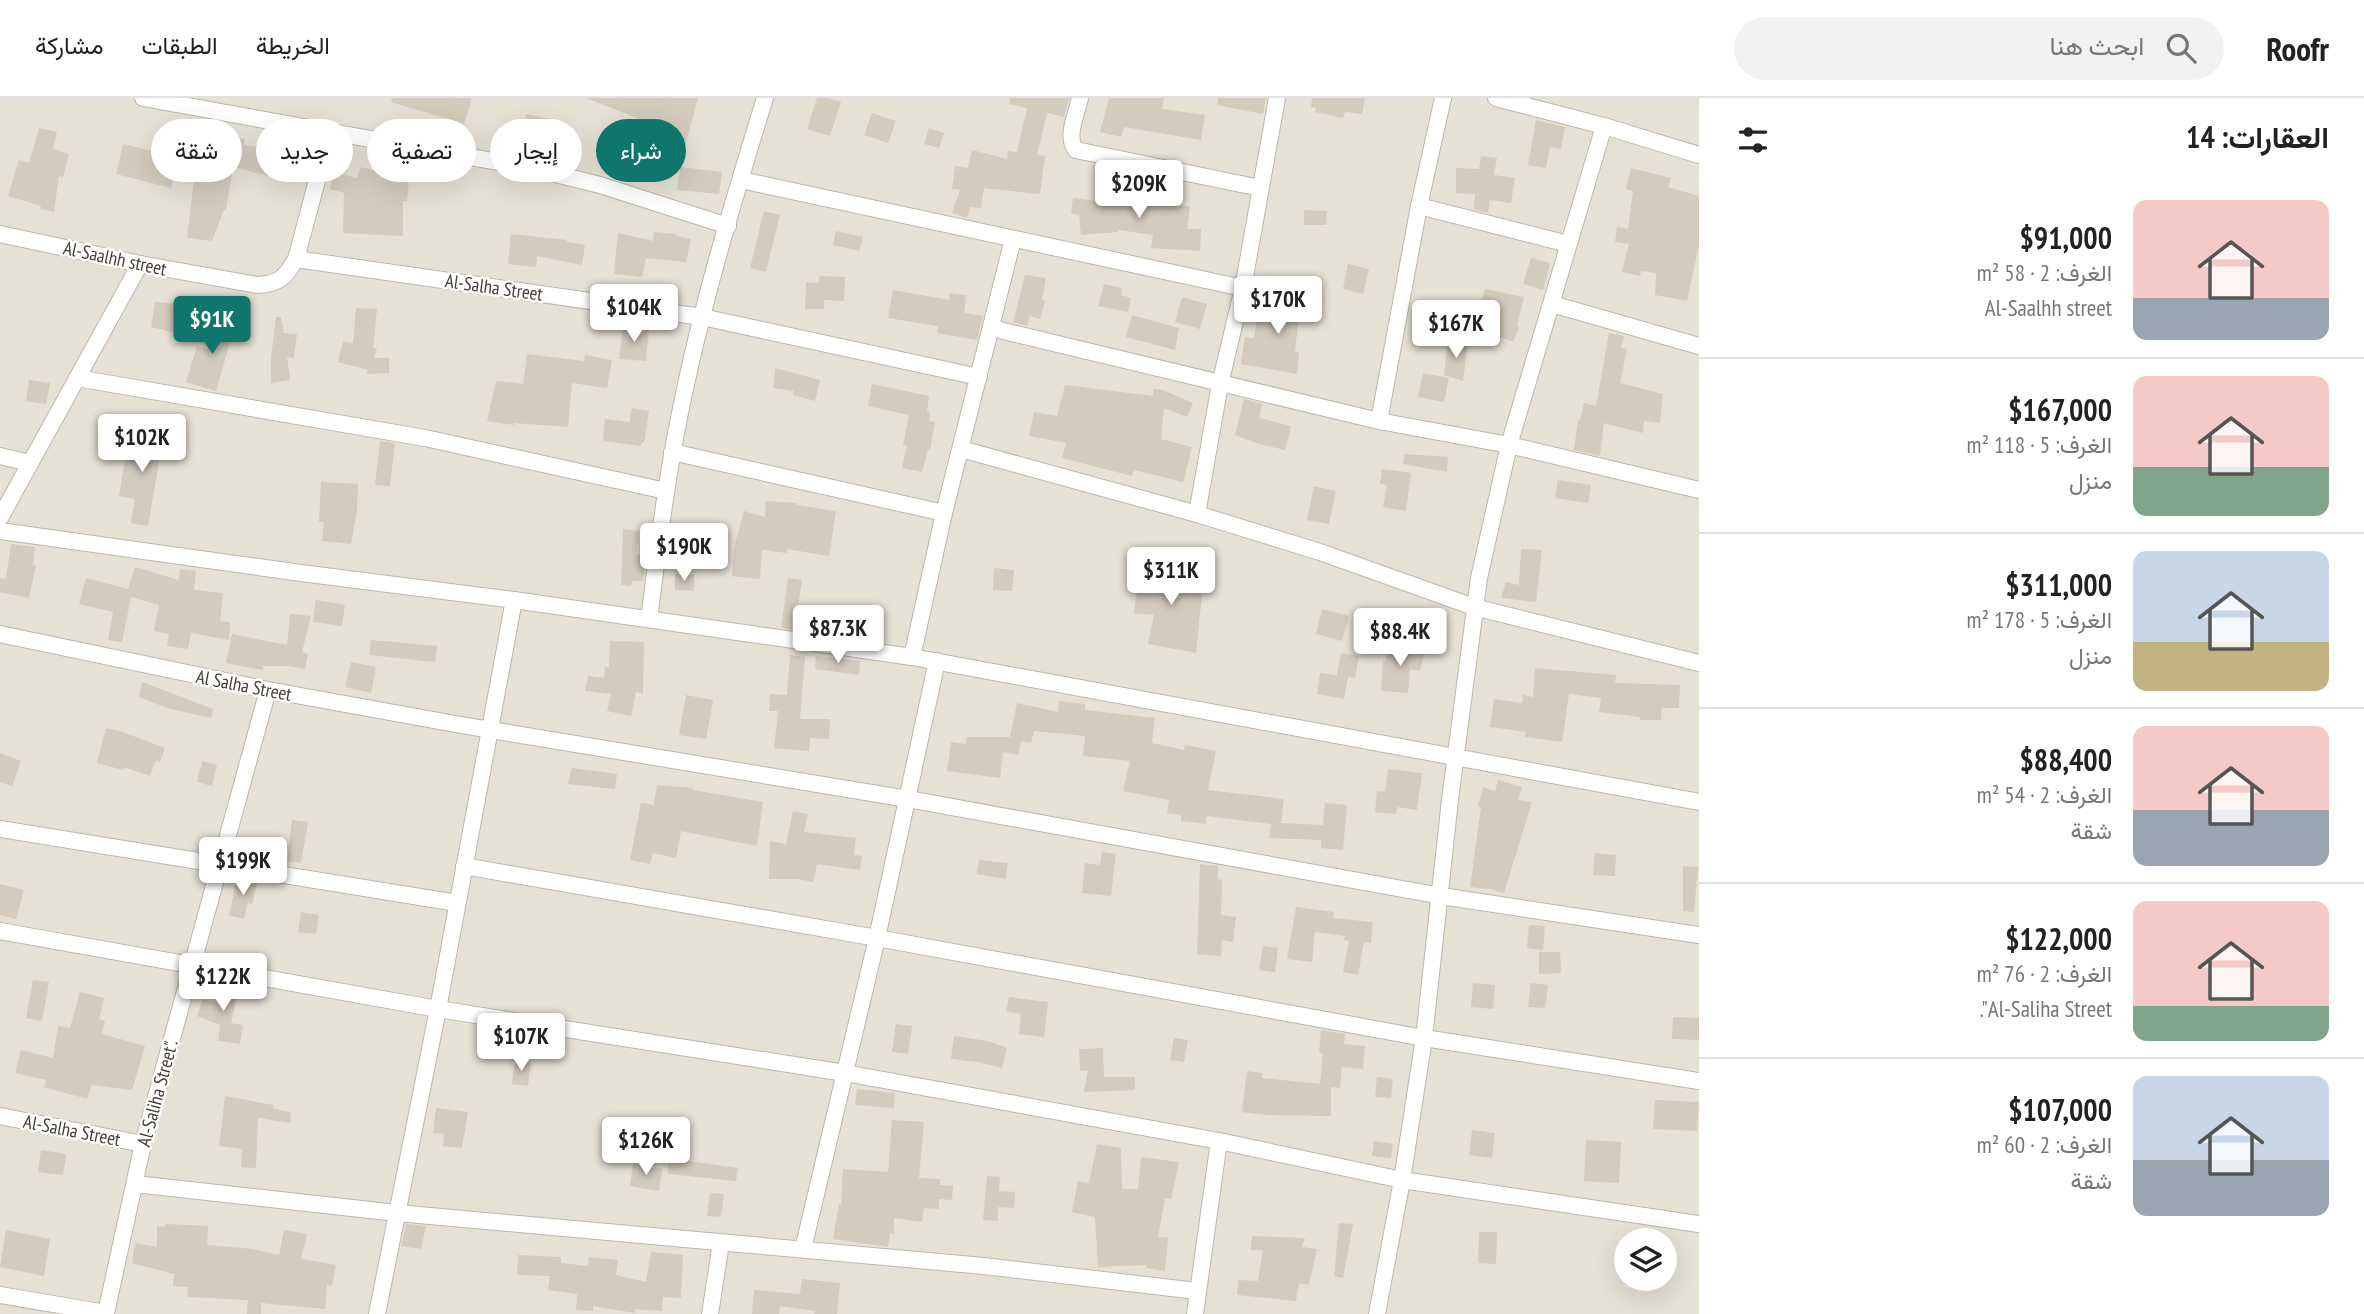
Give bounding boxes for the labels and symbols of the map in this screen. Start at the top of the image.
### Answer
pin: $209K [1090,160,1188,220]
street label: Al-Saalhh street [61,235,170,281]
street label: Al-Salha Street [444,268,545,306]
pin: $170K [1229,276,1327,336]
pin: $104K [585,285,683,344]
pin: $91K [171,296,253,356]
pin: $167K [1407,300,1505,360]
pin: $102K [93,414,191,474]
pin: $190K [635,524,733,583]
pin: $311K [1122,547,1220,607]
pin: $87.3K [781,606,895,665]
pin: $88.4K [1343,608,1457,668]
street label: Al Salha Street [194,664,295,706]
pin: $199K [194,838,292,897]
pin: $122K [174,954,272,1013]
pin: $107K [472,1014,570,1073]
street label: Al-Saliha Street". [131,1037,183,1149]
street label: Al-Salha Street [21,1109,123,1151]
pin: $126K [597,1118,695,1177]

